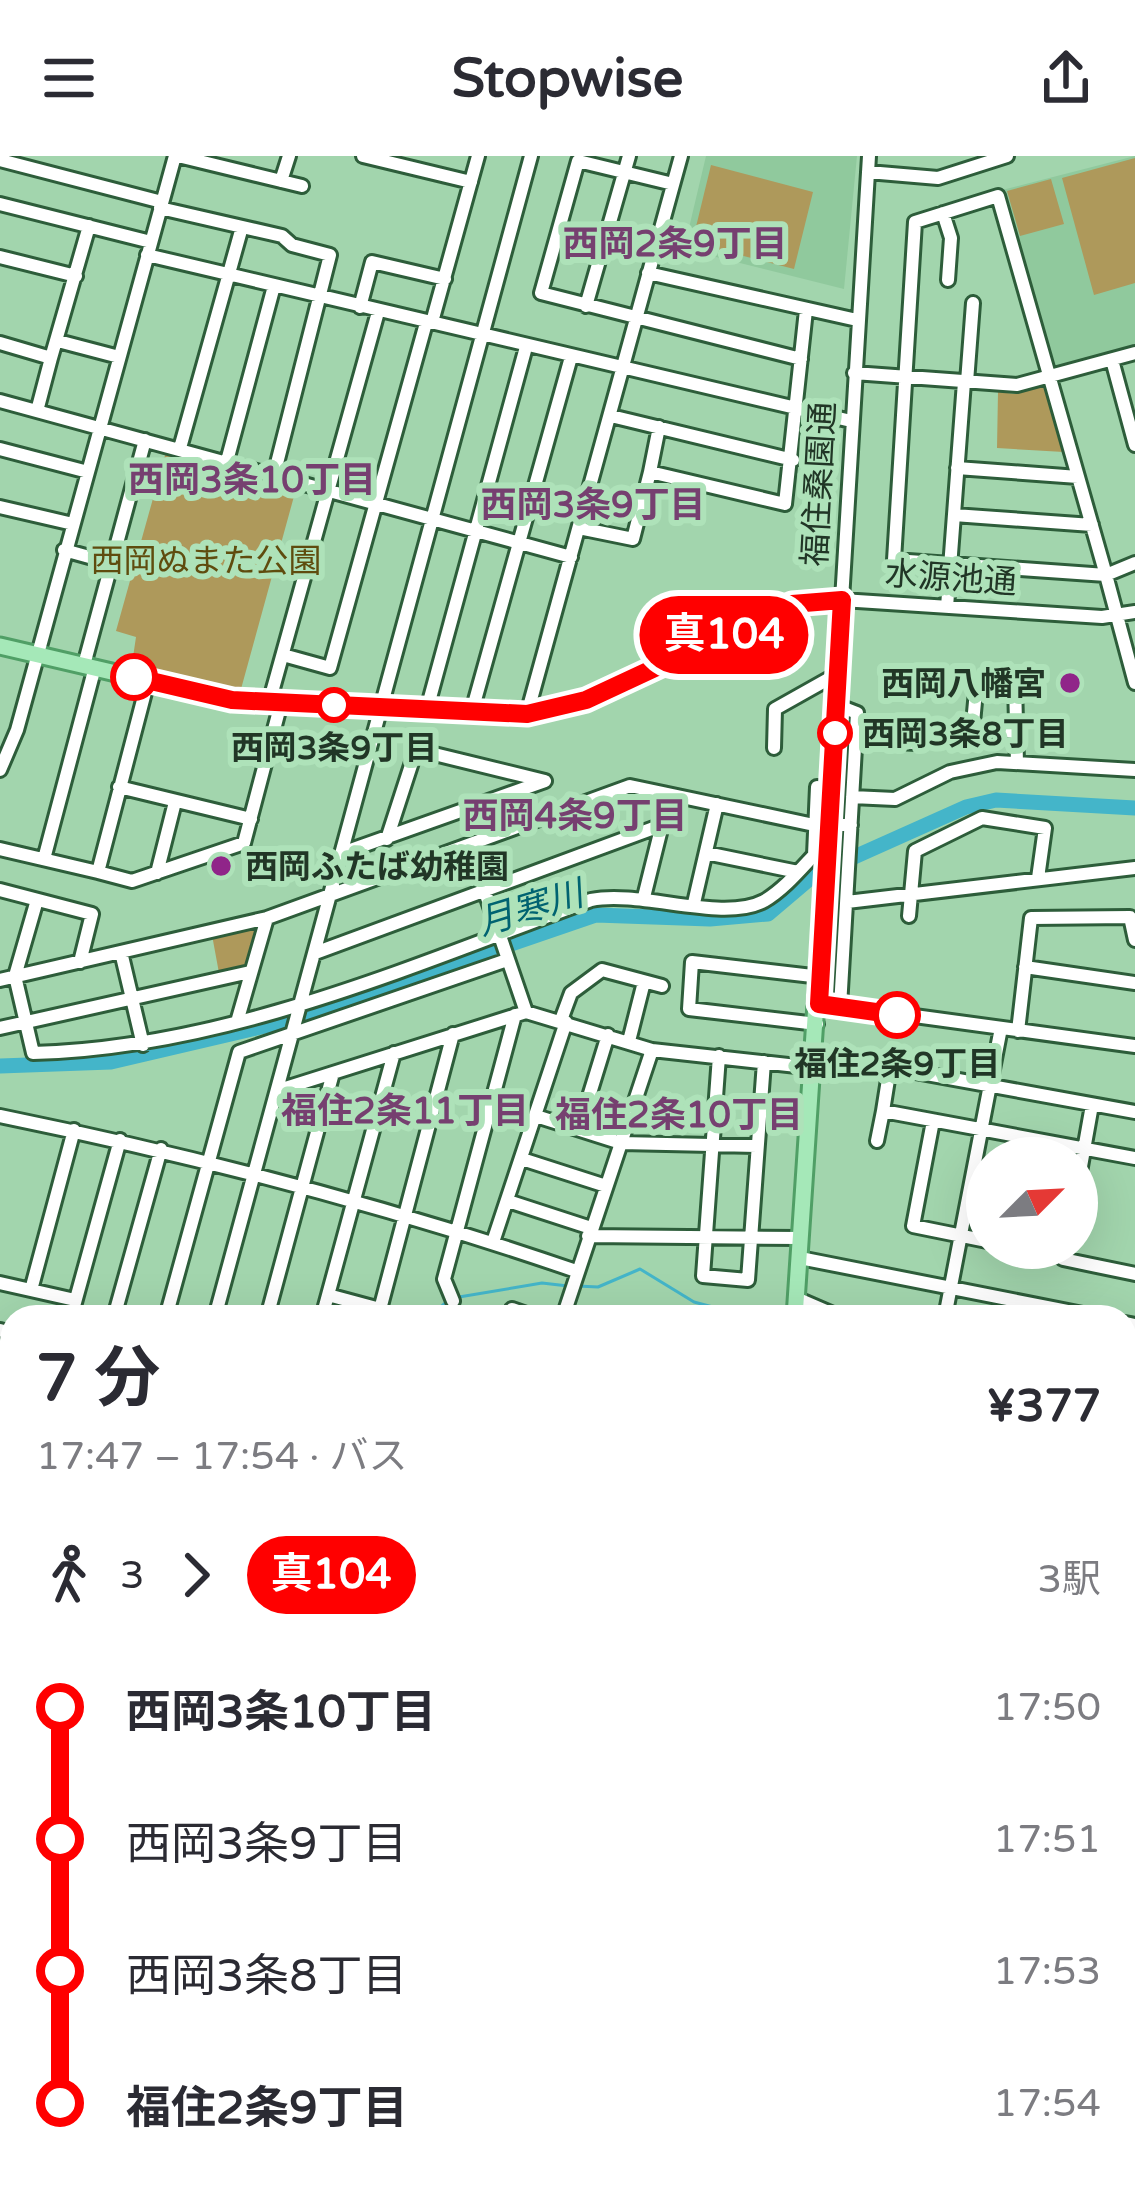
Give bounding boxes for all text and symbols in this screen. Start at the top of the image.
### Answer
icon: menu [36,45,102,111]
icon: share [1033,45,1099,111]
text: Stopwise [452,46,683,111]
district label: 西岡2条9丁目 [562,223,788,266]
street label: 福住桑園通 [796,401,843,567]
district label: 西岡3条10丁目 [128,459,376,502]
district label: 西岡3条9丁目 [480,484,706,527]
park label: 西岡ぬまた公園 [91,542,322,581]
street label: 水源池通 [884,554,1018,603]
line badge: 真104 [640,596,808,674]
text: 真104 [663,609,785,660]
unlabelled marker [112,655,156,699]
place label: 西岡八幡宮 [881,665,1046,704]
marker: 西岡八幡宮 [1057,670,1083,696]
marker: 西岡3条9丁目 [318,689,350,721]
place label: 西岡3条8丁目 [862,715,1068,754]
marker: 西岡3条8丁目 [819,717,851,749]
place label: 西岡3条9丁目 [231,729,437,768]
district label: 西岡4条9丁目 [462,795,688,838]
place label: 西岡ふたば幼稚園 [245,848,509,887]
marker: 西岡ふたば幼稚園 [208,853,234,879]
water label: 月寒川 [473,871,592,945]
marker: 福住2条9丁目 [875,993,919,1037]
place label: 福住2条9丁目 [794,1045,1000,1084]
district label: 福住2条11丁目 [281,1090,529,1133]
district label: 福住2条10丁目 [555,1094,803,1137]
north arrow [966,1137,1098,1269]
map controls [966,1137,1098,1269]
text: 7 分 [36,1339,161,1419]
text: ¥377 [987,1380,1101,1434]
text: 17:47 – 17:54 · バス [36,1433,408,1480]
icon: walk [36,1542,102,1608]
icon: forward [163,1542,229,1608]
text: 真104 [271,1549,392,1600]
text: 3 [120,1552,145,1599]
text: 3駅 [1038,1556,1101,1603]
text: 17:50 [993,1684,1101,1731]
text: 西岡3条10丁目 [126,1686,436,1740]
text: 17:51 [993,1816,1101,1863]
text: 西岡3条9丁目 [126,1818,408,1872]
text: 17:53 [993,1948,1101,1995]
text: 西岡3条8丁目 [126,1950,408,2004]
text: 17:54 [993,2080,1101,2127]
text: 福住2条9丁目 [126,2082,408,2136]

